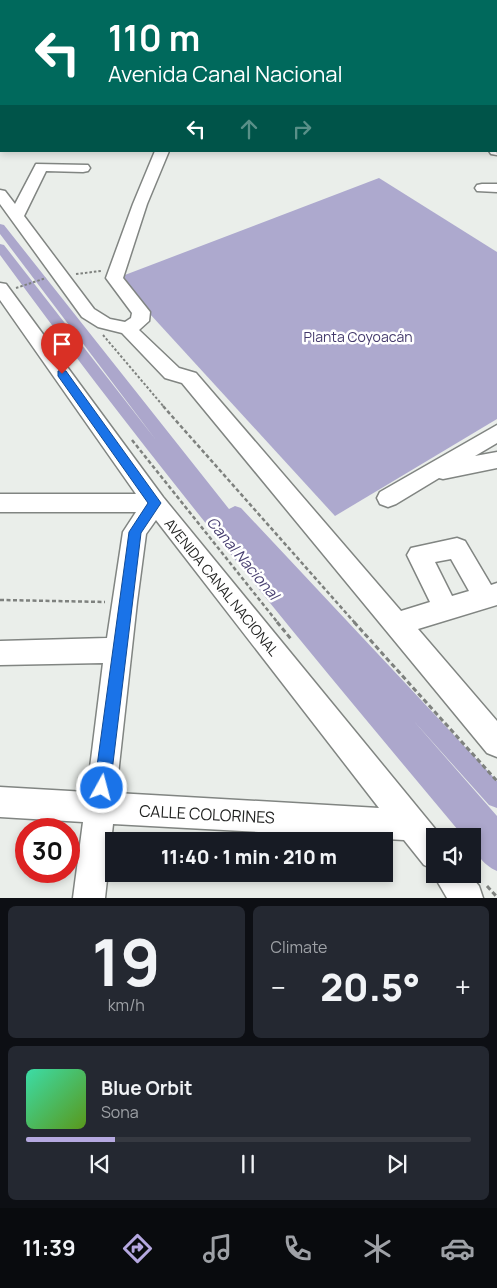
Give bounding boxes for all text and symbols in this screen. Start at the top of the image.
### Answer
text: 110 m [108,14,200,62]
icon: left [25,20,90,85]
text: Avenida Canal Nacional [108,59,343,89]
icon: left [182,115,210,143]
icon: ahead [235,115,263,143]
icon: right [288,115,316,143]
pin [41,323,83,374]
park label: Planta Coyoacán [304,327,412,346]
icon: arrive [48,330,76,358]
water label: Canal Nacional [202,512,286,606]
street label: AVENIDA CANAL NACIONAL [161,514,283,660]
position arrow [75,761,127,813]
street label: CALLE COLORINES [139,799,275,829]
speed limit sign: 30 [15,818,80,883]
map controls [426,828,481,883]
button: sound [426,828,481,883]
text: 11:40 · 1 min · 210 m [161,844,337,870]
text: 19 [92,917,161,1006]
text: Climate [271,936,327,958]
text: 20.5° [320,960,420,1012]
text: − [271,968,286,1006]
text: + [455,968,471,1006]
text: km/h [108,994,145,1016]
text: Blue Orbit [101,1075,193,1101]
text: Sona [101,1101,139,1123]
icon: previous [86,1150,114,1178]
icon: pause [234,1150,262,1178]
icon: next [383,1150,411,1178]
icon: directions [120,1231,155,1266]
icon: music [200,1231,235,1266]
icon: phone [280,1231,315,1266]
icon: climate [360,1231,395,1266]
icon: car [440,1231,475,1266]
text: 11:39 [22,1233,76,1263]

